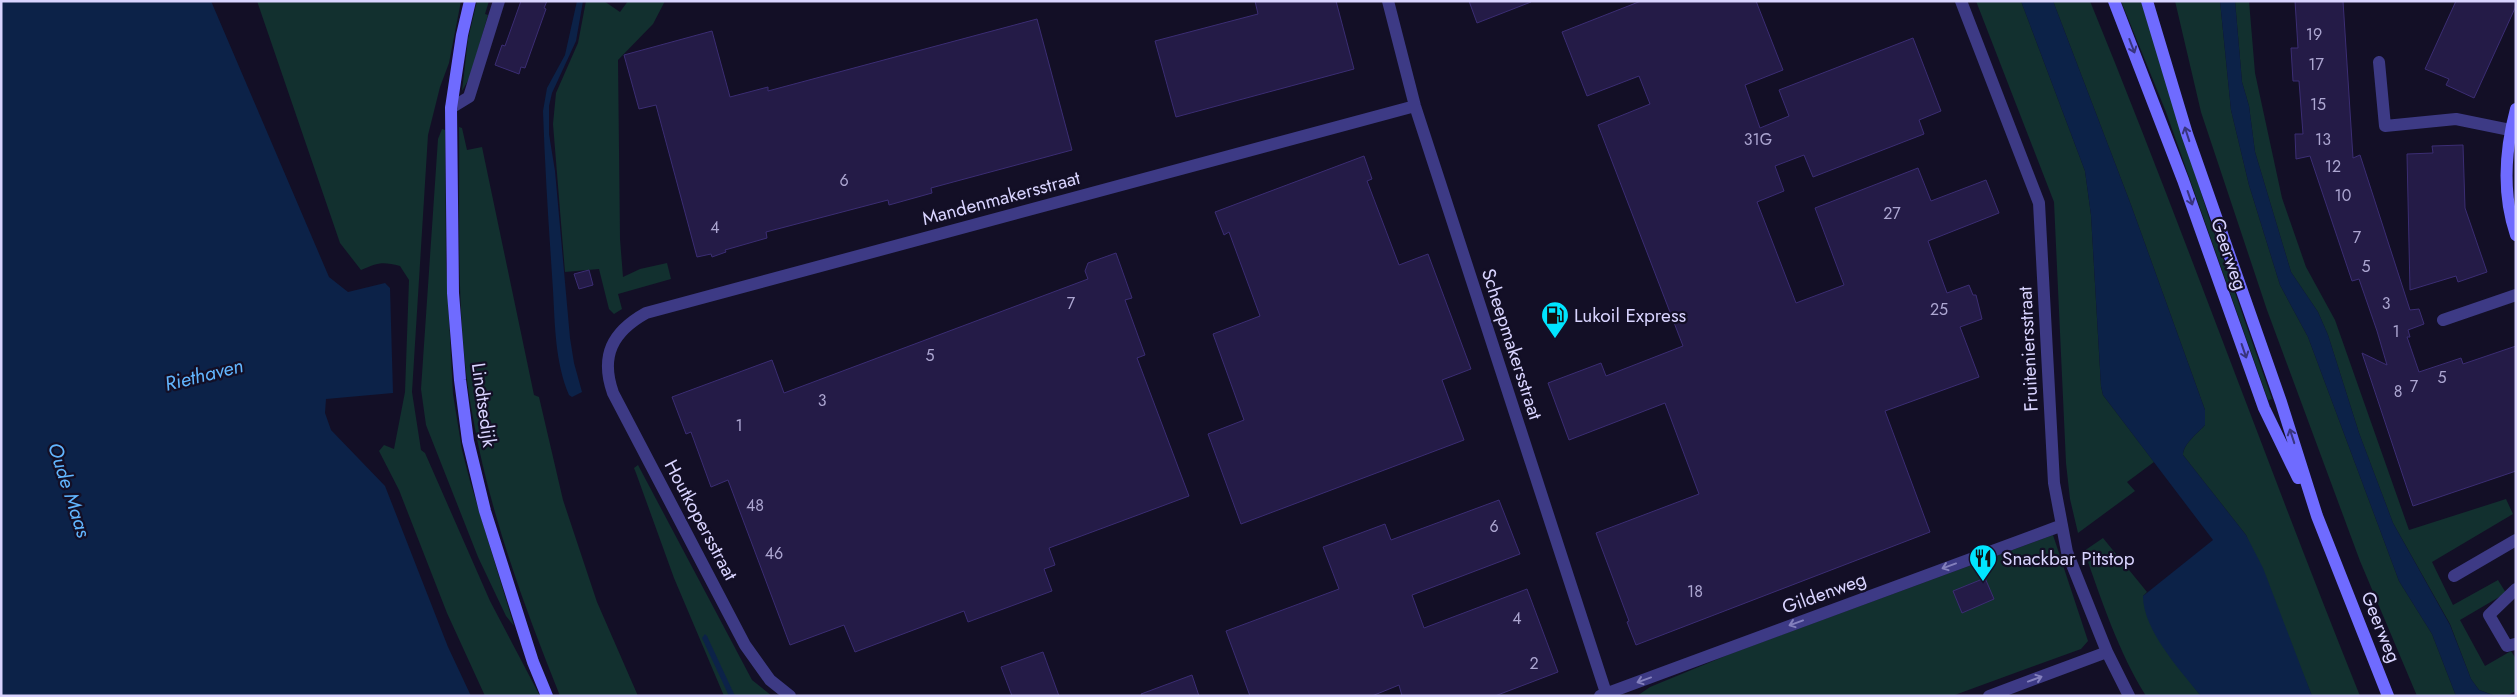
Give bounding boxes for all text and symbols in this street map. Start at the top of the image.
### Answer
house number: 19 [2306,23,2322,46]
one-way arrow [2128,38,2137,54]
house number: 17 [2308,53,2324,76]
house number: 15 [2310,93,2326,116]
one-way arrow [2181,126,2191,142]
house number: 31G [1744,128,1772,151]
house number: 13 [2315,128,2331,151]
house number: 12 [2325,155,2341,178]
street label: Mandenmakersstraat [919,164,1083,232]
house number: 6 [839,169,849,192]
house number: 10 [2335,184,2351,207]
one-way arrow [2186,190,2195,205]
house number: 27 [1883,202,1901,225]
street label: Geerweg [2204,214,2254,294]
house number: 4 [710,216,720,239]
house number: 7 [2353,226,2362,249]
house number: 5 [2361,255,2371,278]
street label: Scheepmakersstraat [1475,265,1549,423]
street label: Fruiteniersstraat [2011,285,2045,412]
house number: 7 [1067,292,1076,315]
house number: 3 [2382,292,2391,315]
house number: 25 [1930,298,1948,321]
fuel station icon: Lukoil Express [1540,300,1570,339]
place label: Lukoil Express [1574,302,1687,329]
house number: 1 [2392,320,2400,343]
one-way arrow [2240,343,2249,359]
house number: 5 [925,344,935,367]
water label: Riethaven [162,351,246,399]
street label: Lindtsedijk [465,361,503,450]
house number: 5 [2437,366,2447,389]
house number: 7 [2410,375,2419,398]
house number: 8 [2394,380,2402,403]
house number: 3 [818,389,827,412]
house number: 1 [735,414,743,437]
one-way arrow [2286,429,2296,445]
water label: Oude Maas [40,439,98,541]
street label: Houtkopersstraat [658,455,744,586]
house number: 48 [746,494,764,517]
house number: 6 [1489,515,1499,538]
house number: 46 [765,542,783,565]
restaurant icon: Snackbar Pitstop [1968,543,1998,582]
place label: Snackbar Pitstop [2002,545,2135,572]
one-way arrow [1941,562,1957,571]
street label: Gildenweg [1778,565,1870,621]
house number: 18 [1687,580,1703,603]
street label: Geerweg [2355,587,2407,667]
house number: 4 [1512,607,1522,630]
one-way arrow [1789,619,1805,628]
house number: 2 [1529,652,1539,675]
one-way arrow [2027,674,2042,683]
one-way arrow [1637,676,1652,685]

